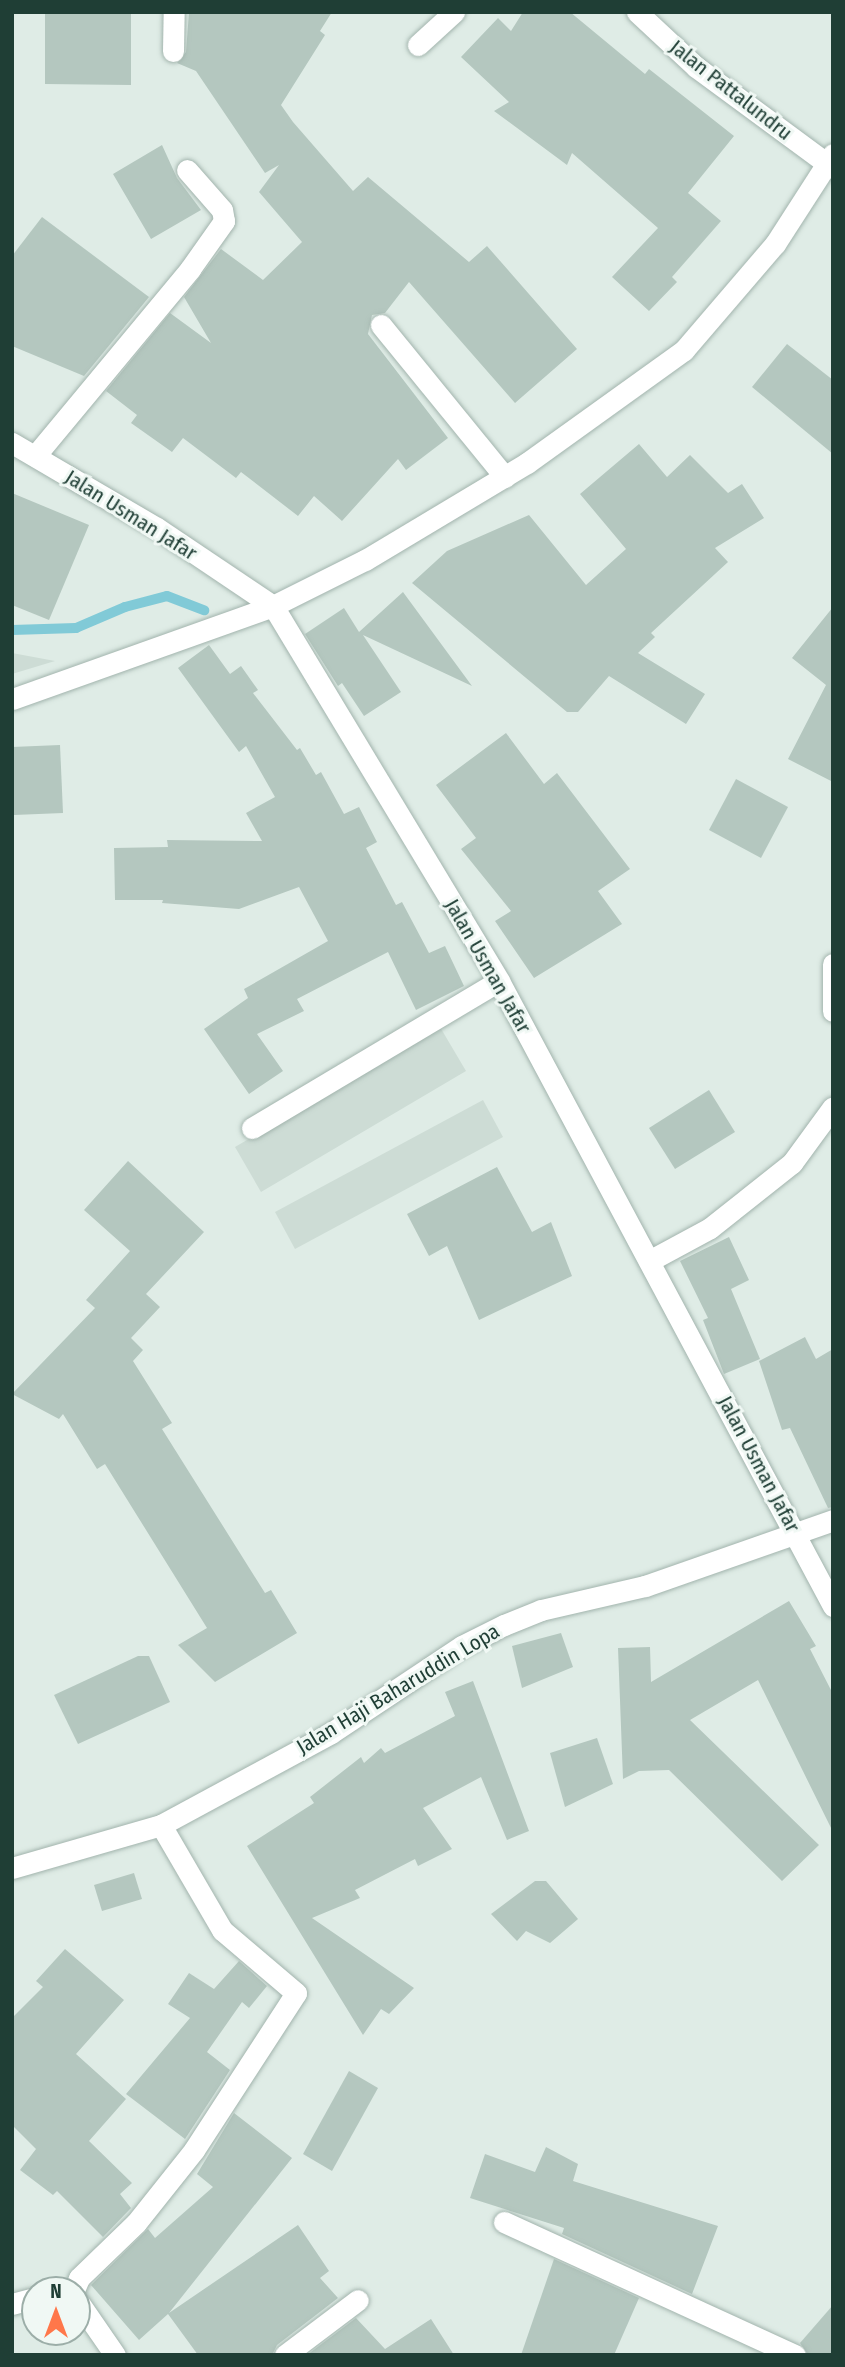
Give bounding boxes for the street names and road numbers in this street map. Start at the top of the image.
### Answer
street label: Jalan Pattalundru [665,34,797,146]
street label: Jalan Usman Jafar [60,464,202,566]
street label: Jalan Usman Jafar [439,894,537,1038]
street label: Jalan Usman Jafar [712,1392,806,1536]
street label: Jalan Haji Baharuddin Lopa [292,1618,504,1760]

